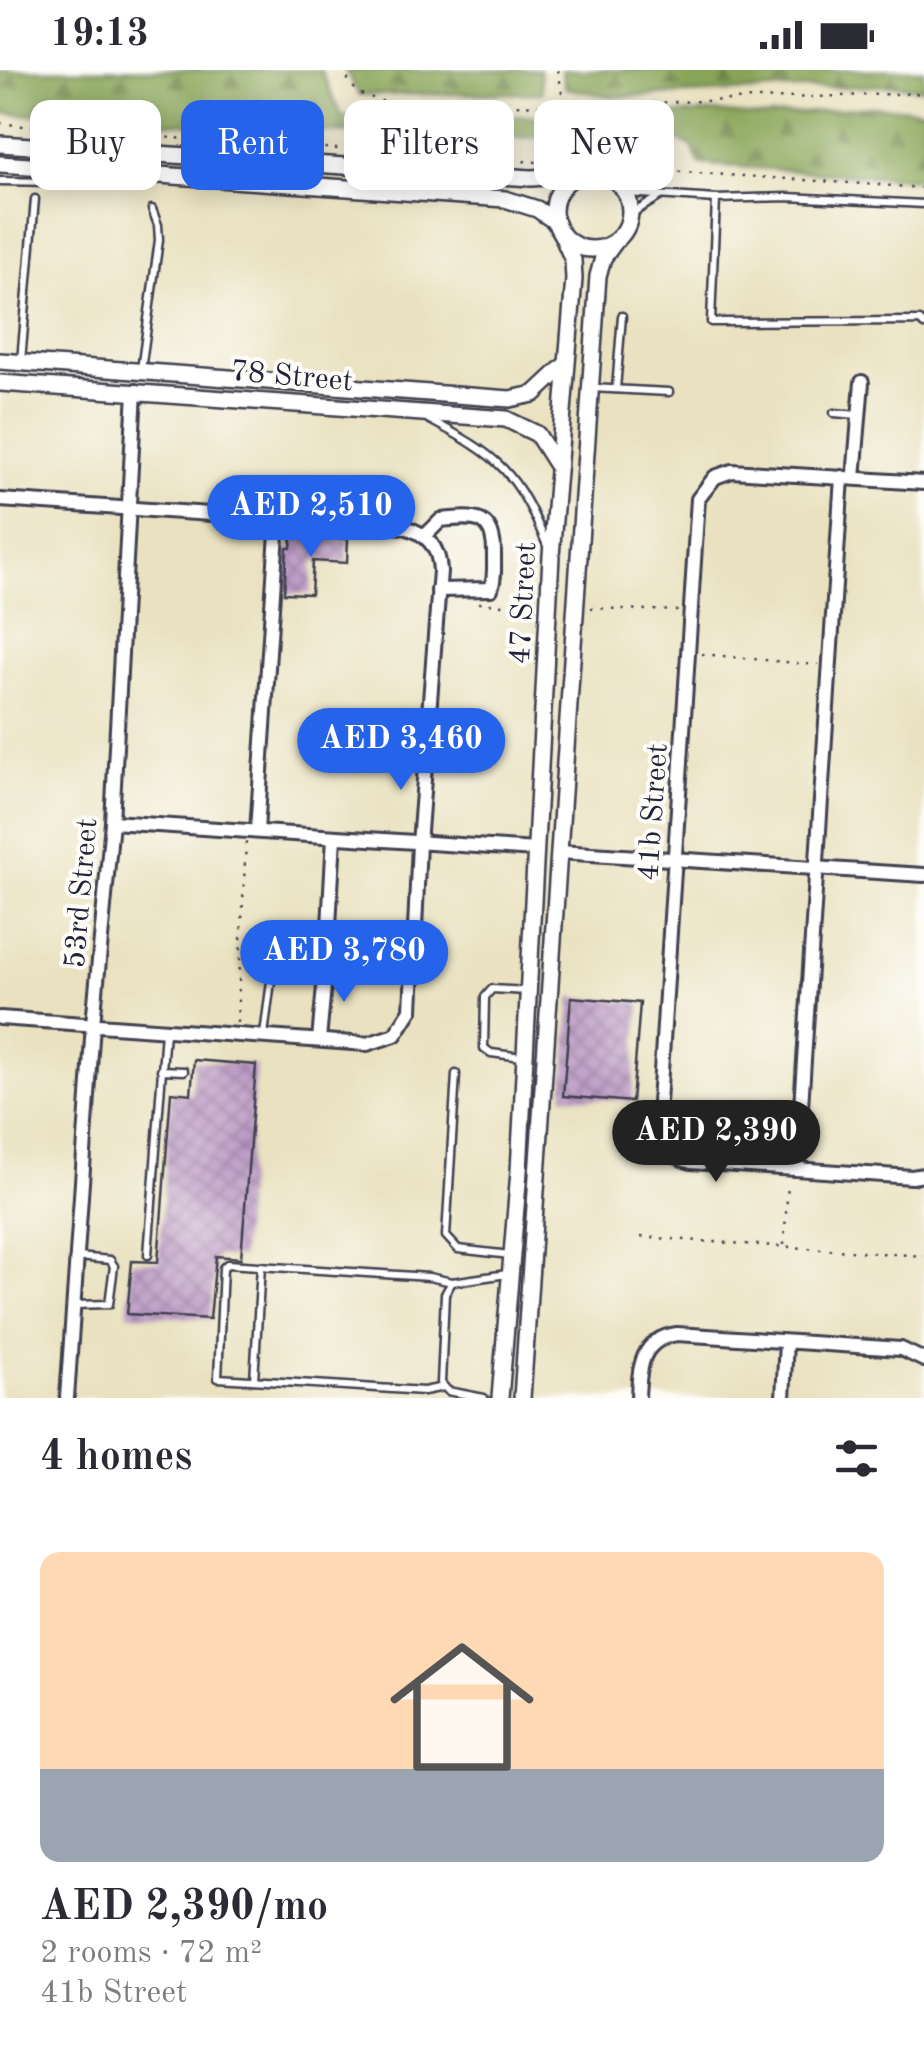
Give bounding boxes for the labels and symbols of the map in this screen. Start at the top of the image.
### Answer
street label: 78 Street [229,357,354,397]
pin: AED 2,510 [197,475,425,560]
street label: 47 Street [506,541,542,665]
pin: AED 3,460 [287,708,515,793]
street label: 41b Street [634,742,674,882]
street label: 53rd Street [60,817,104,970]
pin: AED 3,780 [230,920,458,1005]
pin: AED 2,390 [602,1100,830,1185]

